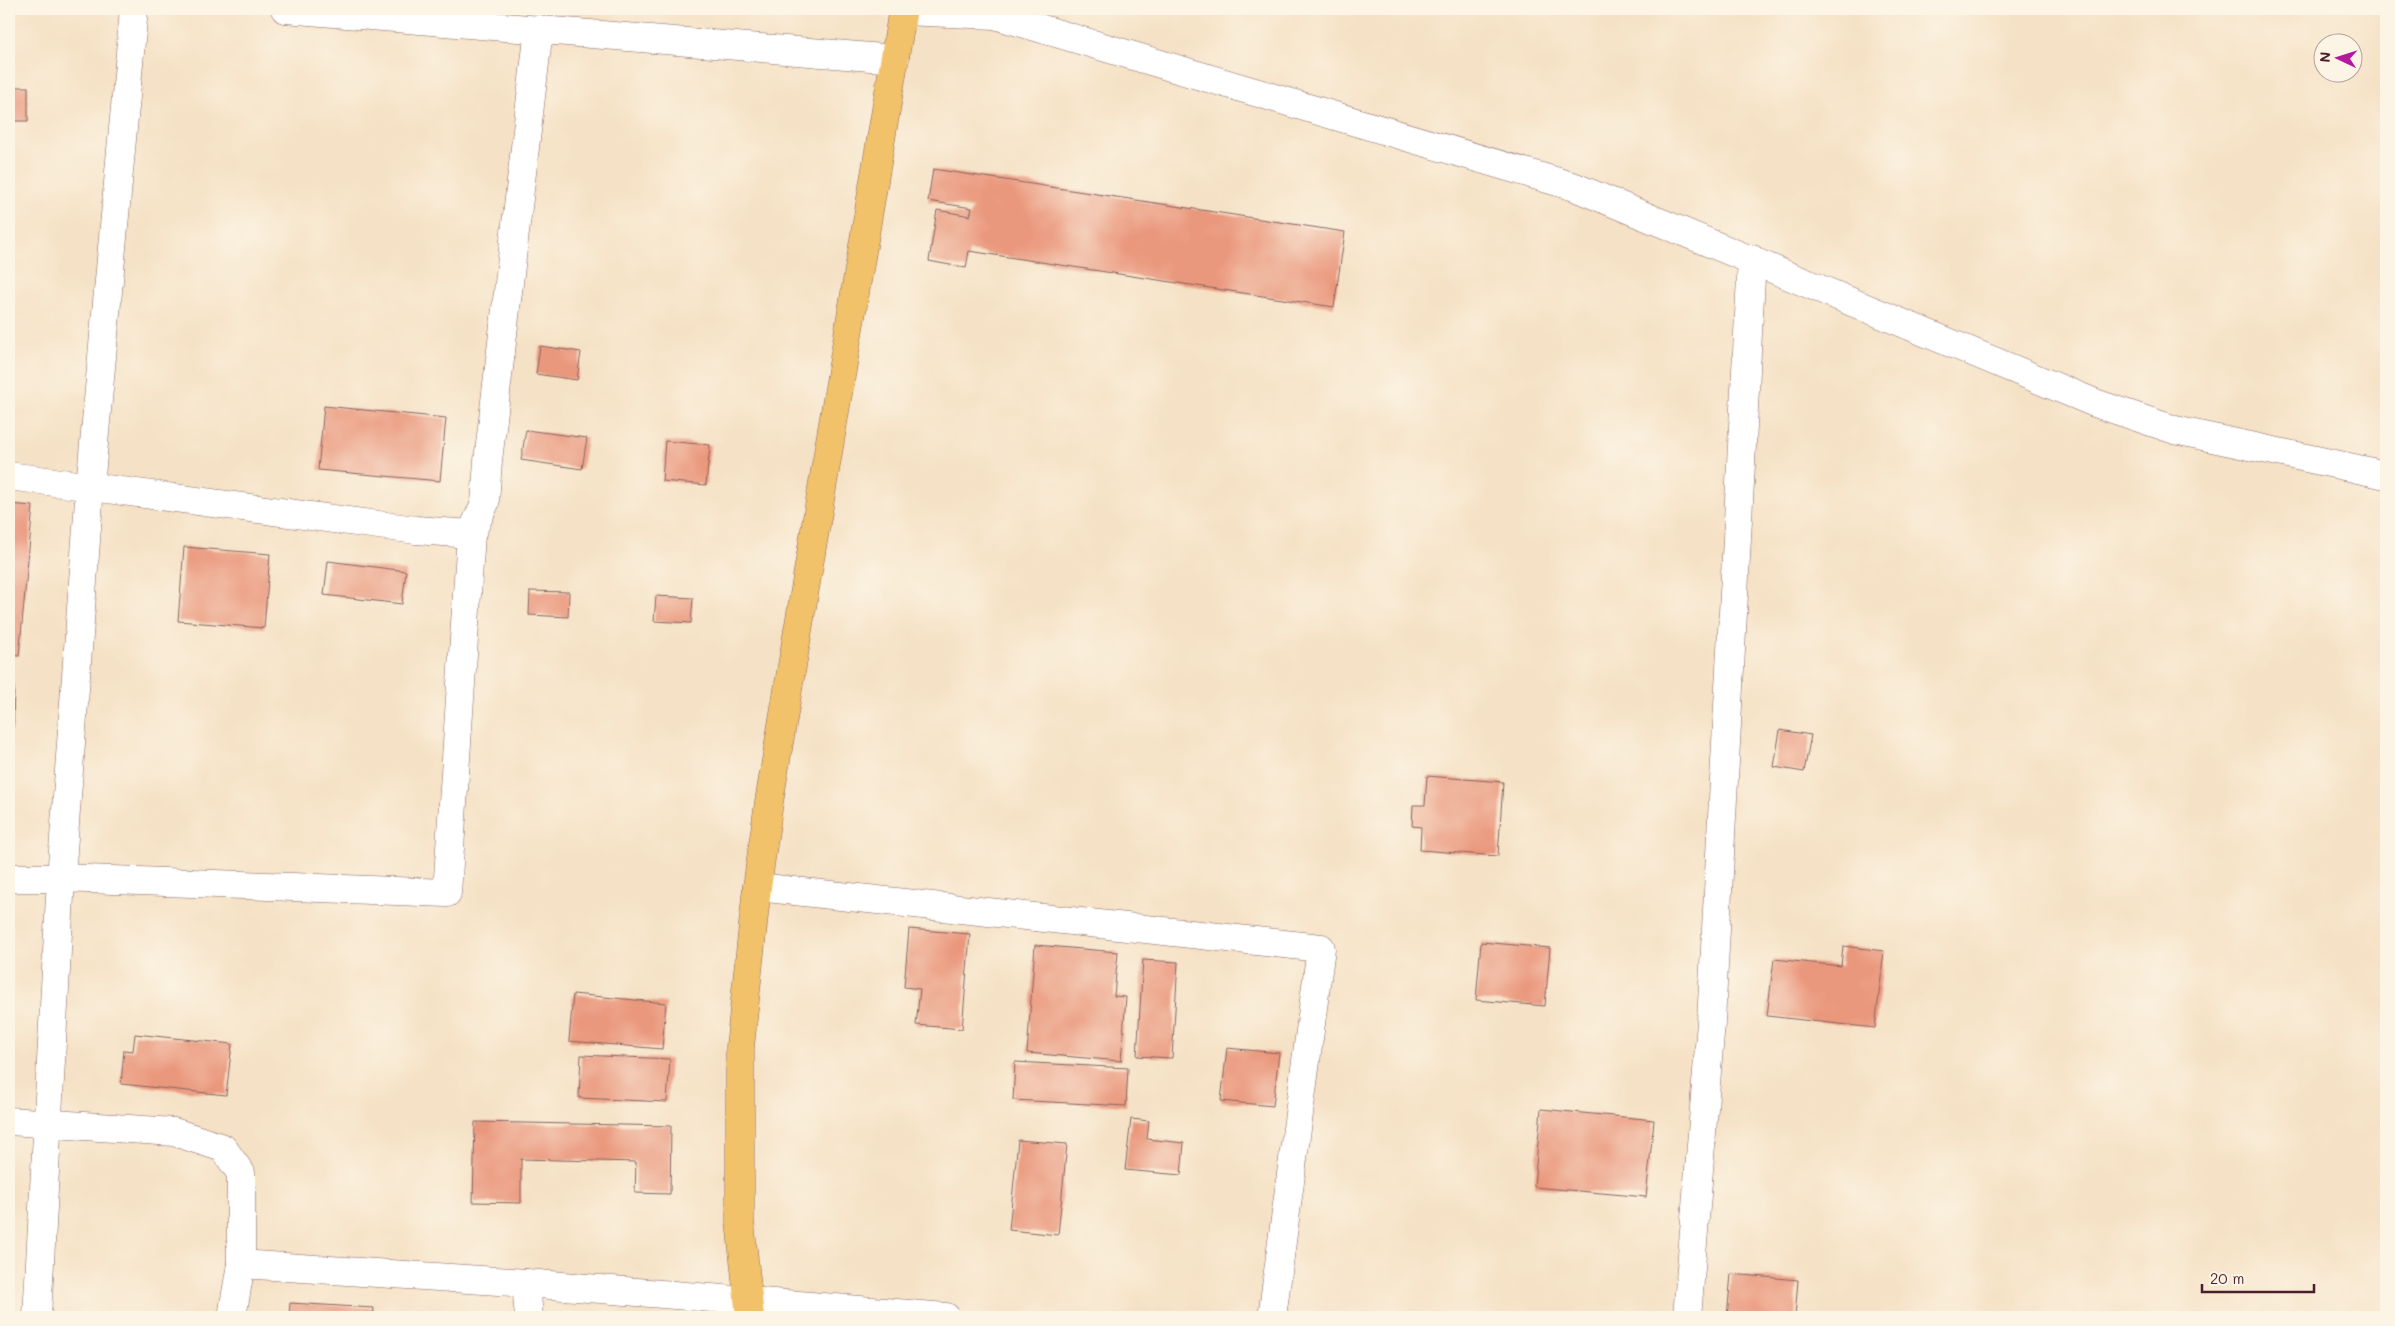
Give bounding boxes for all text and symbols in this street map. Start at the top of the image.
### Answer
north arrow [2312,32,2362,82]
text: N [2315,51,2334,63]
scale bar [2202,1261,2315,1293]
text: 20 m [2210,1268,2244,1288]

